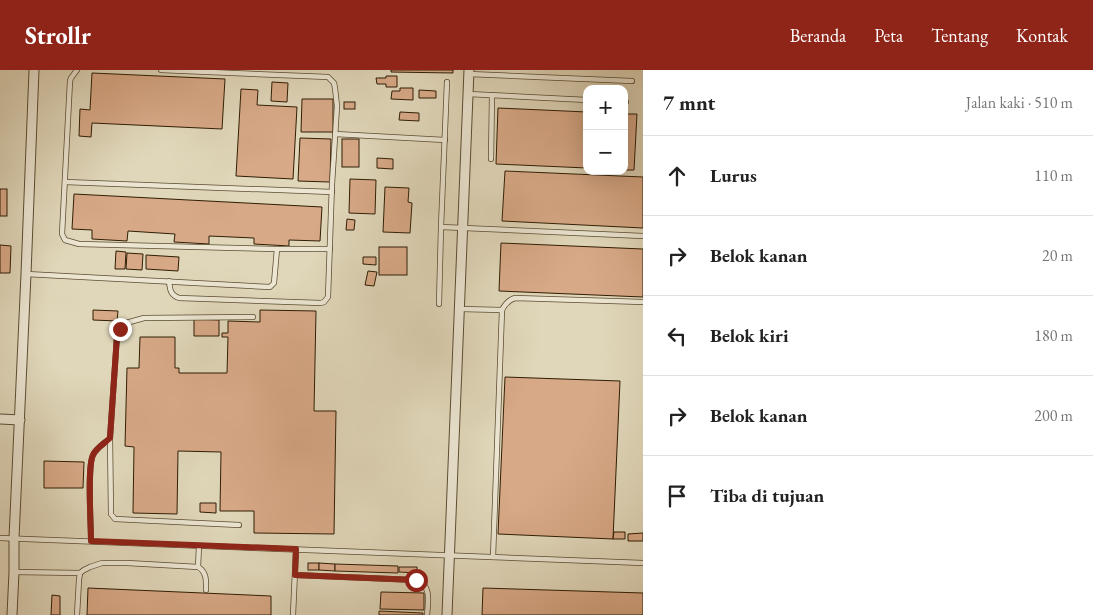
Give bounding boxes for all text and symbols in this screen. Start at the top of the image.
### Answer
text: Strollr [25,20,91,51]
text: Beranda [790,24,846,47]
text: Peta [874,24,903,47]
text: Tentang [931,24,988,47]
text: Kontak [1016,24,1068,47]
map controls [583,85,628,175]
button: + [583,85,628,130]
text: 7 mnt [663,89,715,116]
text: Jalan kaki · 510 m [966,92,1073,113]
button: − [583,130,628,175]
icon: ahead [663,162,691,190]
text: Lurus [710,163,757,188]
text: 110 m [1034,165,1073,186]
icon: right [663,242,691,270]
text: Belok kanan [710,243,808,268]
text: 20 m [1042,245,1073,266]
route end [109,318,132,341]
icon: left [663,322,691,350]
text: Belok kiri [710,323,789,348]
text: 180 m [1034,325,1073,346]
icon: right [663,402,691,430]
text: Belok kanan [710,403,808,428]
text: 200 m [1034,405,1073,426]
icon: arrive [663,482,691,510]
text: Tiba di tujuan [710,483,824,508]
route start [405,569,428,592]

